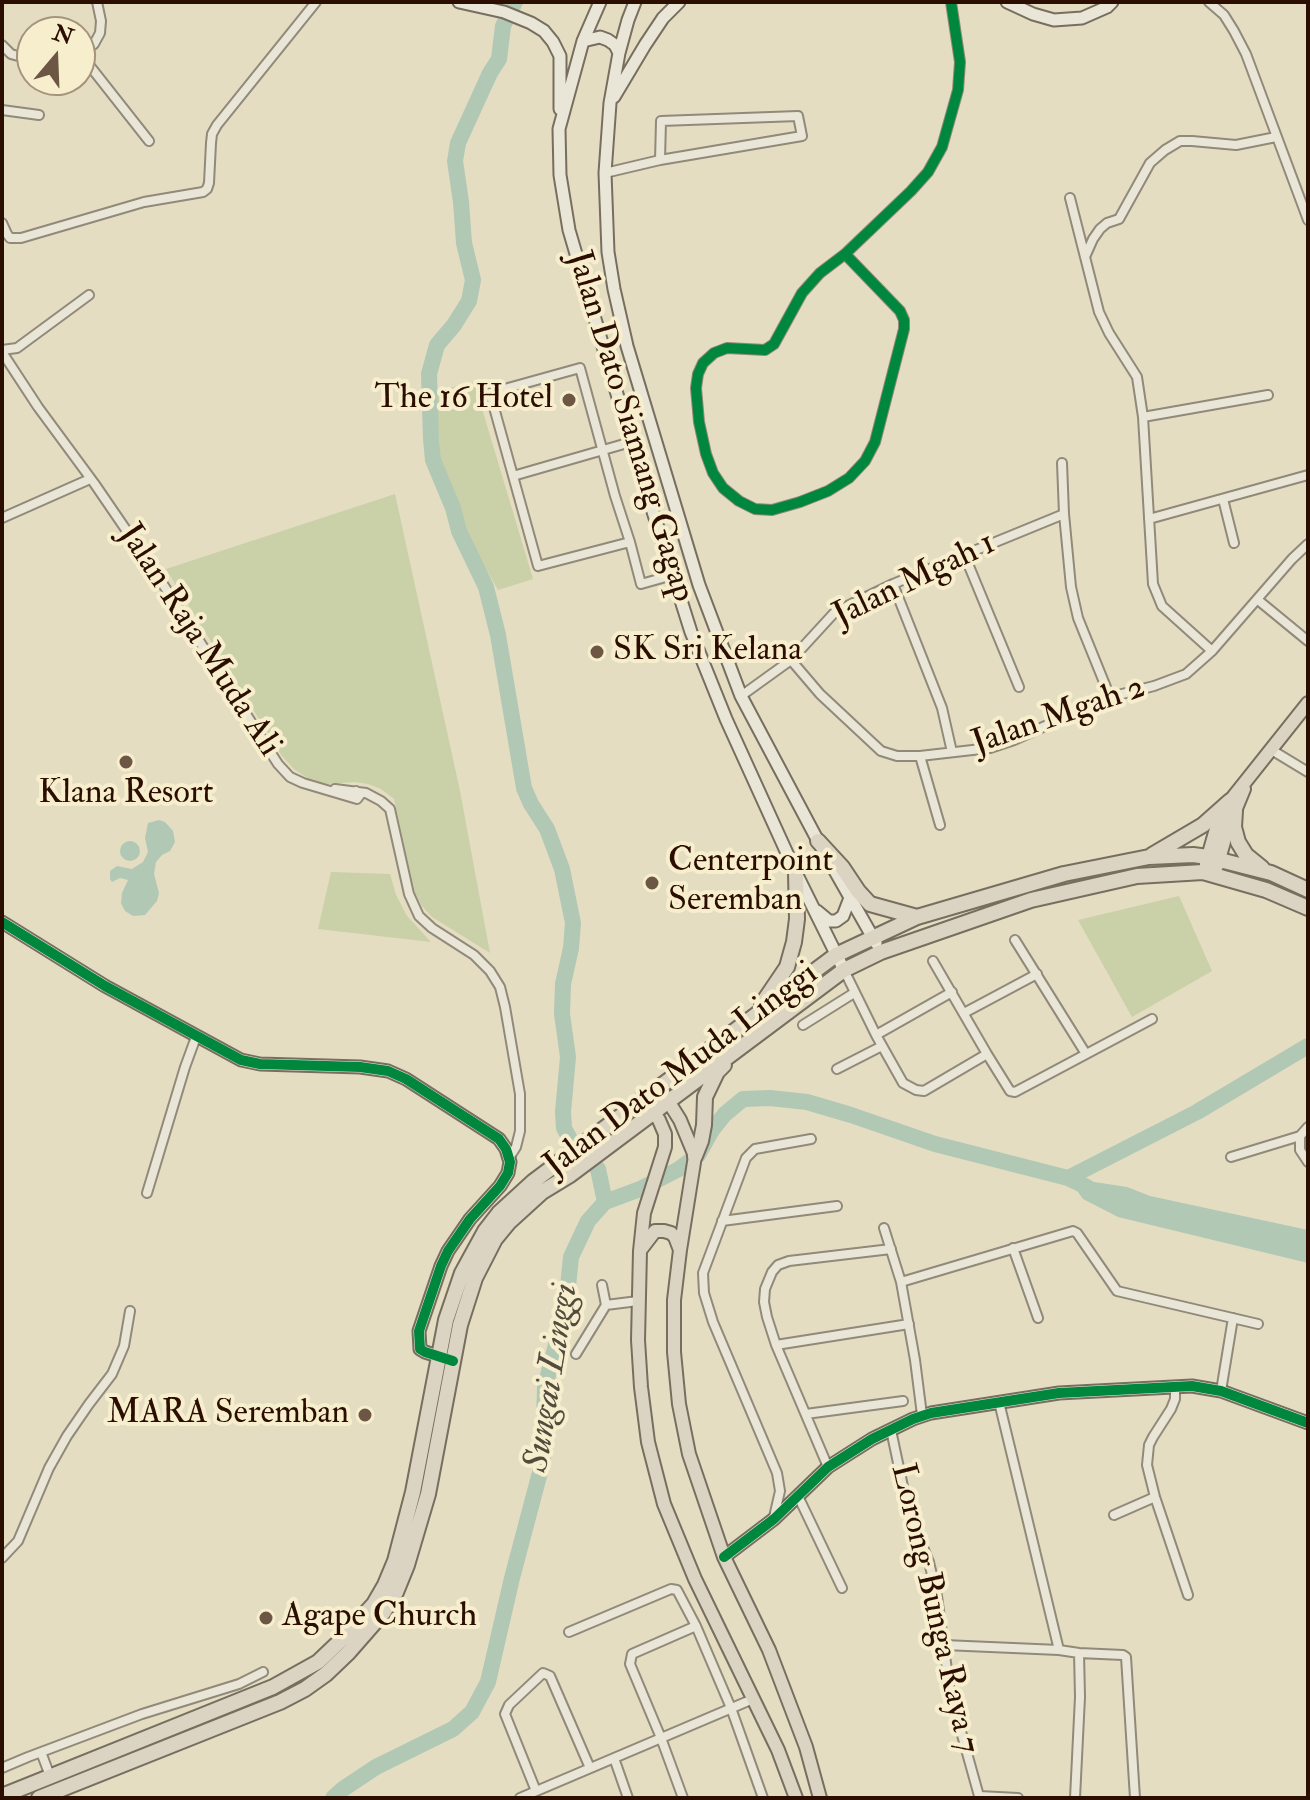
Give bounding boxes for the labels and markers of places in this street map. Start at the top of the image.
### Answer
place label: The 16 Hotel [375,380,553,420]
marker: The 16 Hotel [560,391,578,409]
place label: SK Sri Kelana [613,632,802,672]
marker: SK Sri Kelana [588,643,606,661]
marker: Klana Resort [117,753,135,771]
place label: Klana Resort [38,775,214,815]
place label: Centerpoint Seremban [668,843,833,922]
marker: Centerpoint Seremban [643,874,661,892]
place label: MARA Seremban [107,1395,349,1435]
marker: MARA Seremban [356,1406,374,1424]
place label: Agape Church [282,1598,477,1638]
marker: Agape Church [257,1609,275,1627]

